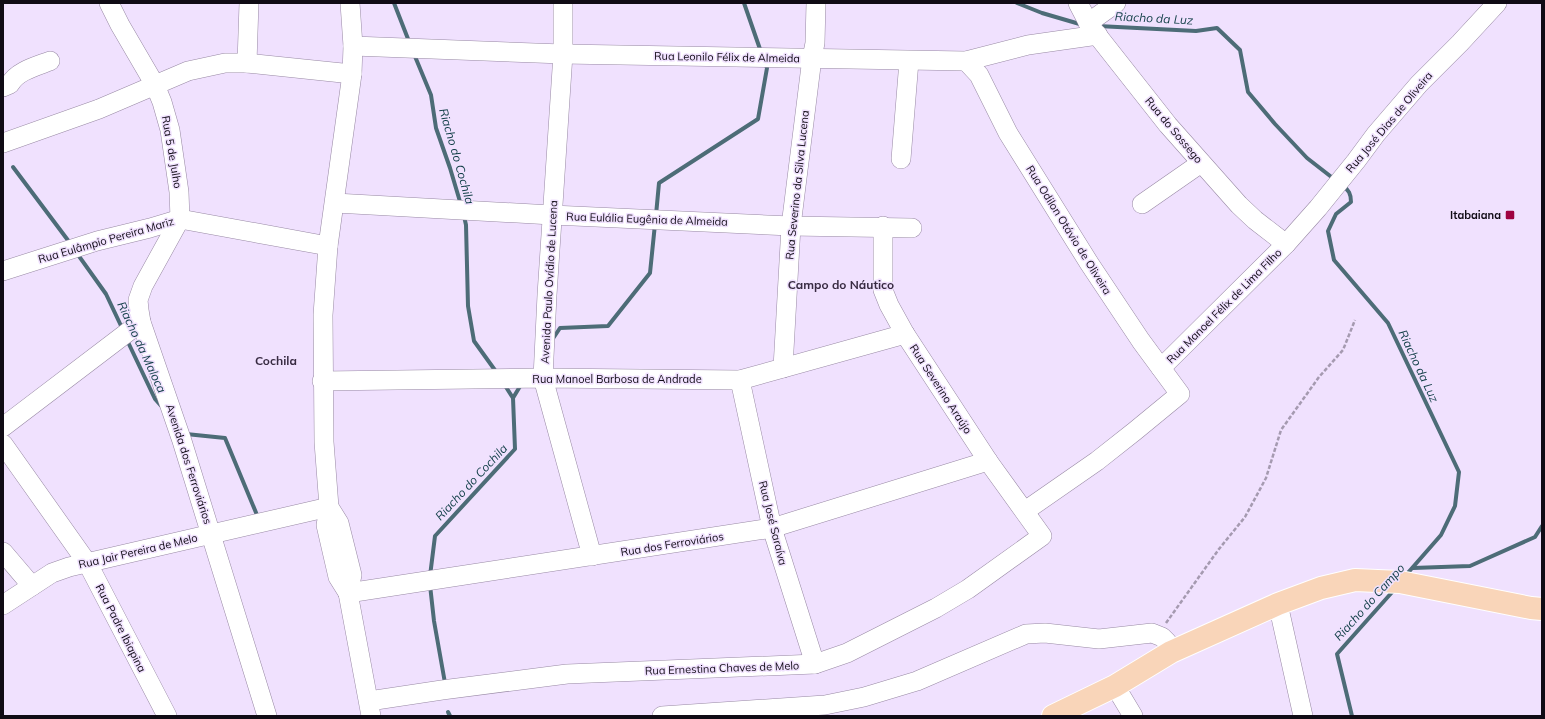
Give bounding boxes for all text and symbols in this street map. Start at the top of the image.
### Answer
water label: Riacho da Luz [1114,8,1194,28]
street label: Rua Leonilo Félix de Almeida [654,49,800,65]
street label: Rua José Dias de Oliveira [1343,69,1435,175]
street label: Rua do Sossego [1142,94,1206,166]
water label: Riacho do Cochila [436,106,478,206]
street label: Rua Severino da Silva Lucena [782,110,812,260]
street label: Rua 5 de Julho [159,115,185,189]
street label: Rua Odilon Otávio de Oliveira [1023,163,1115,297]
street label: Avenida Paulo Ovídio de Lucena [538,200,560,364]
place label: Itabaiana [1450,208,1501,222]
street label: Rua Eulália Eugênia de Almeida [566,209,728,229]
marker: Itabaiana [1504,209,1516,221]
street label: Rua Eulâmpio Pereira Mariz [36,214,176,266]
street label: Rua Manoel Félix de Lima Filho [1164,246,1284,366]
district label: Campo do Náutico [788,277,894,292]
water label: Riacho da Maloca [114,299,170,395]
water label: Riacho da Luz [1396,327,1443,405]
street label: Rua Severino Araújo [907,342,975,436]
district label: Cochila [255,353,297,368]
street label: Rua Manoel Barbosa de Andrade [532,372,702,386]
street label: Avenida dos Ferroviários [163,402,215,526]
water label: Riacho do Cochila [432,441,510,523]
street label: Rua José Saraíva [756,479,790,567]
street label: Rua dos Ferroviários [619,529,725,559]
street label: Rua Jair Pereira de Melo [77,530,199,572]
water label: Riacho do Campo [1331,560,1408,644]
street label: Rua Padre Ibiapina [93,582,149,674]
street label: Rua Ernestina Chaves de Melo [645,658,799,678]

